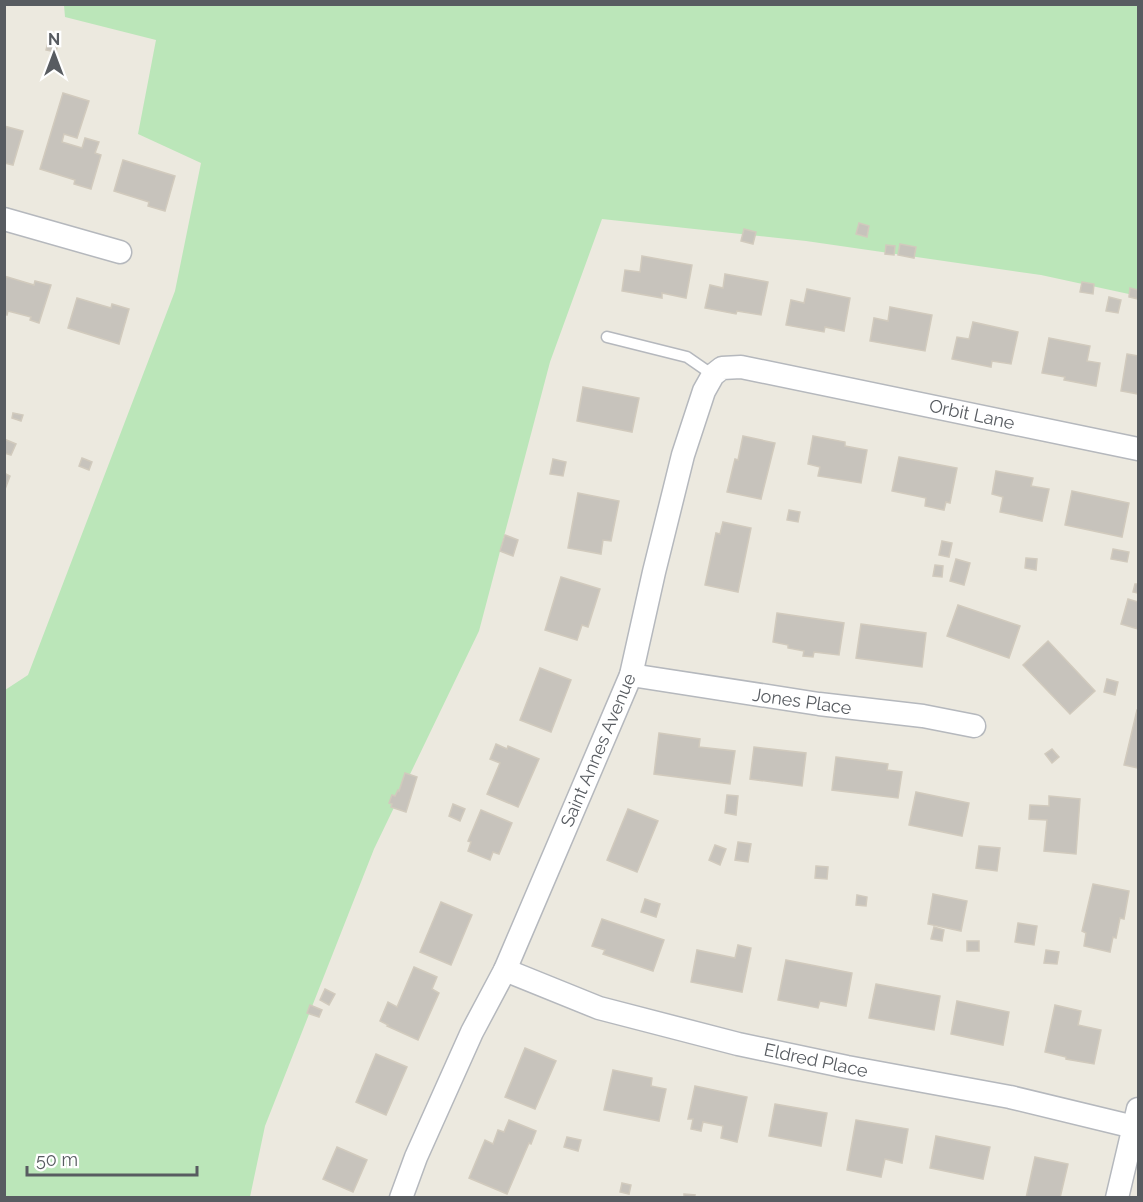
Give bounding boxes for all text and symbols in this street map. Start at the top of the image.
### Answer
north arrow [24,24,84,84]
text: N [48,30,60,49]
street label: Orbit Lane [927,395,1017,433]
street label: Saint Annes Avenue [556,670,640,830]
street label: Jones Place [751,684,853,718]
street label: Eldred Place [762,1039,870,1081]
scale bar [27,1139,196,1177]
text: 50 m [36,1149,78,1170]

